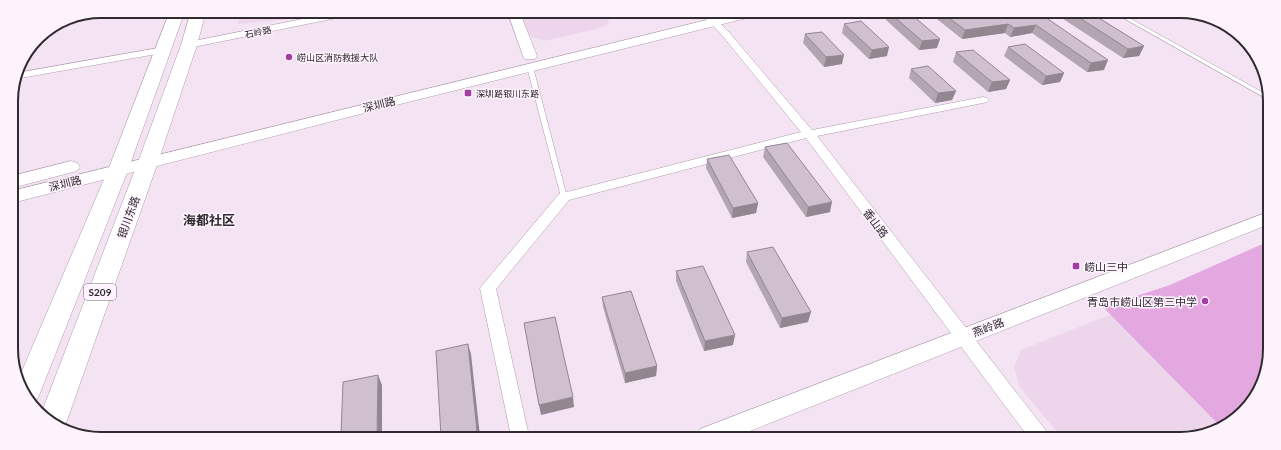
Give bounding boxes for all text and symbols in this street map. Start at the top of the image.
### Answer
street label: 石岭路 [244,24,272,40]
marker: 崂山区消防救援大队 [284,52,294,62]
place label: 崂山区消防救援大队 [297,52,379,63]
marker: 深圳路银川东路 [463,88,473,98]
place label: 深圳路银川东路 [476,88,539,99]
street label: 深圳路 [361,94,397,114]
street label: 深圳路 [47,173,83,193]
street label: 银川东路 [114,194,142,240]
street label: 香山路 [861,206,891,240]
district label: 海都社区 [183,212,235,228]
place label: 崂山三中 [1084,260,1128,273]
marker: 崂山三中 [1071,261,1081,271]
road number: S209 [84,284,116,300]
place label: 青岛市崂山区第三中学 [1087,295,1197,308]
marker: 青岛市崂山区第三中学 [1200,296,1210,306]
street label: 燕岭路 [970,315,1006,339]

